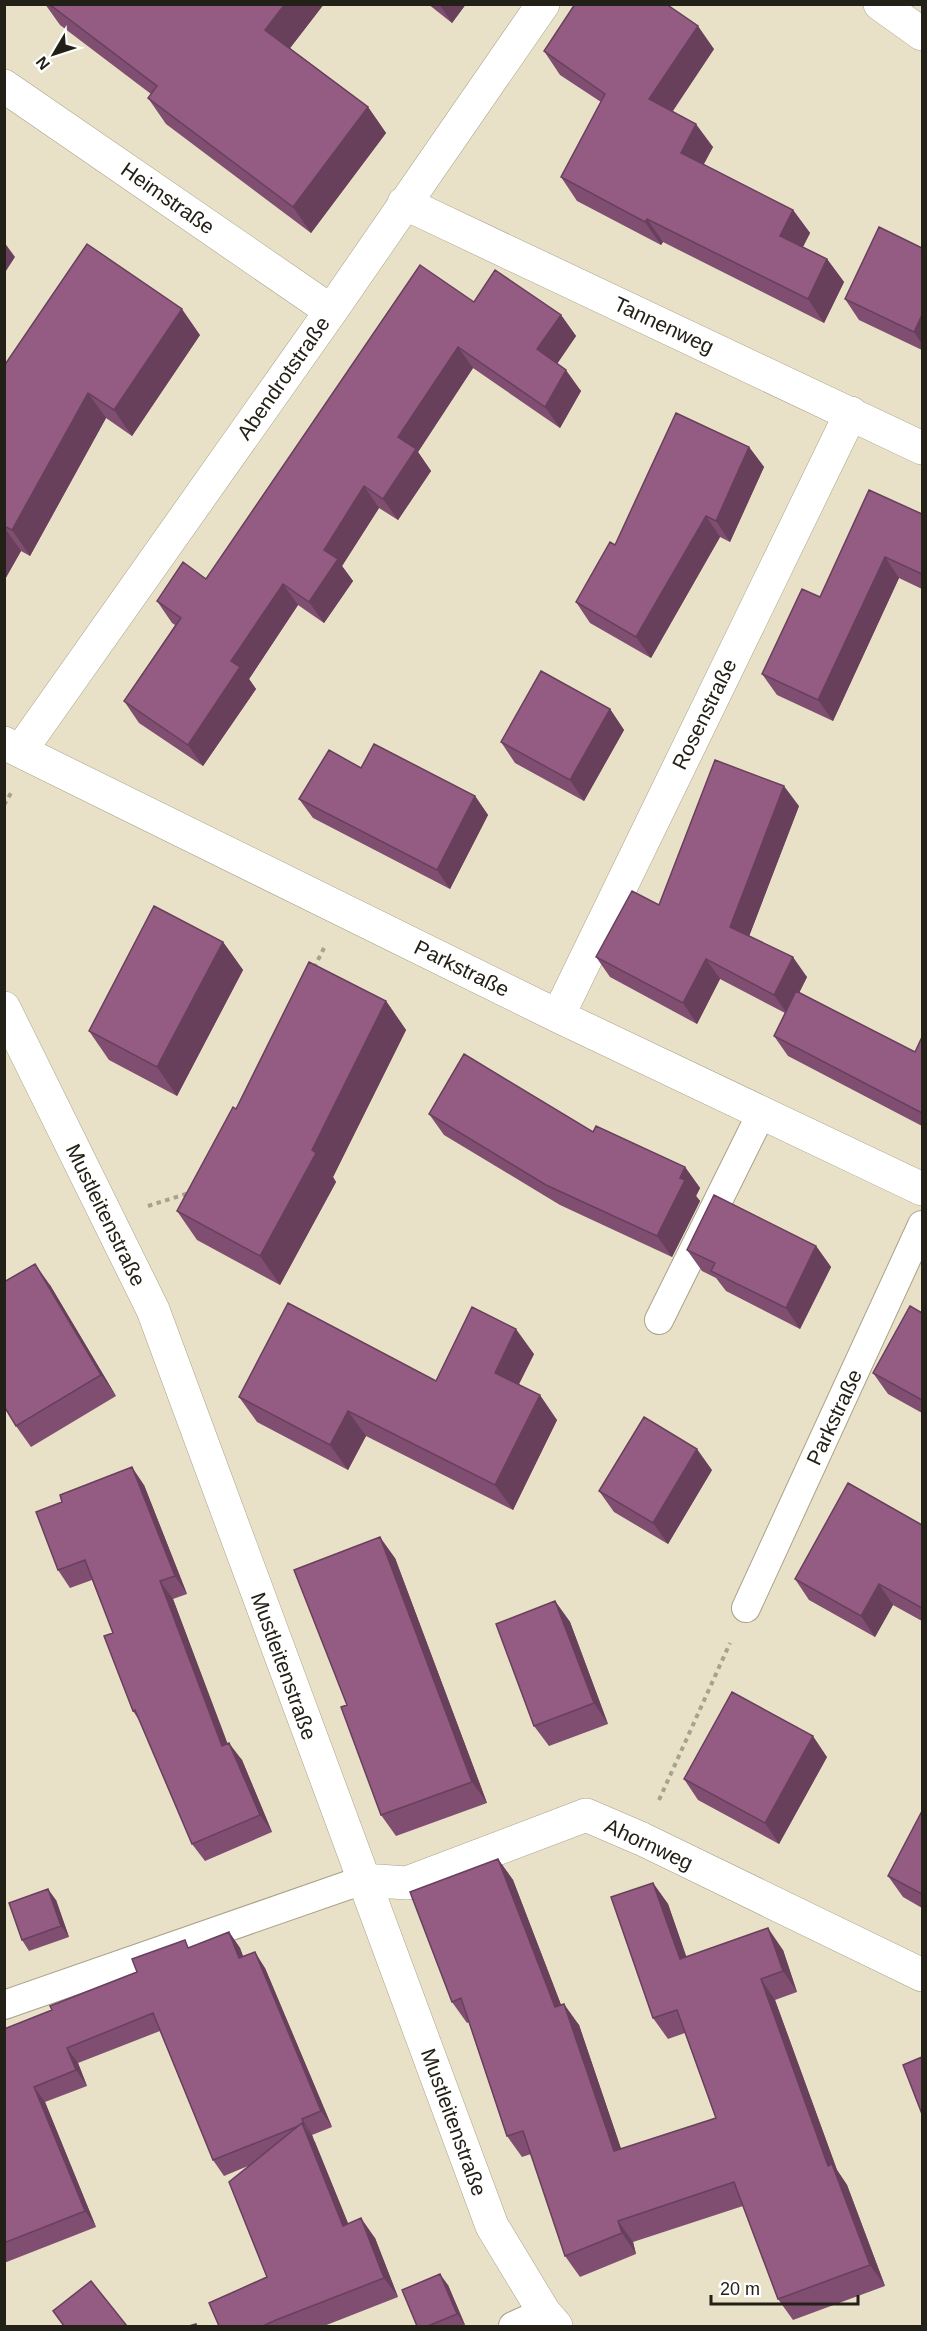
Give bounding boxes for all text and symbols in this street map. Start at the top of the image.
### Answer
north arrow [24,24,84,84]
text: N [32,53,53,73]
street label: Heimstraße [117,157,219,239]
street label: Tannenweg [610,292,718,358]
street label: Abendrotstraße [232,312,334,444]
street label: Rosenstraße [667,655,741,773]
street label: Parkstraße [411,935,513,1001]
street label: Mustleitenstraße [62,1140,150,1290]
street label: Parkstraße [802,1366,866,1468]
street label: Mustleitenstraße [247,1589,321,1743]
street label: Ahornweg [601,1814,697,1874]
street label: Mustleitenstraße [417,2045,491,2199]
scale bar [711,2268,858,2306]
text: 20 m [720,2279,760,2299]

